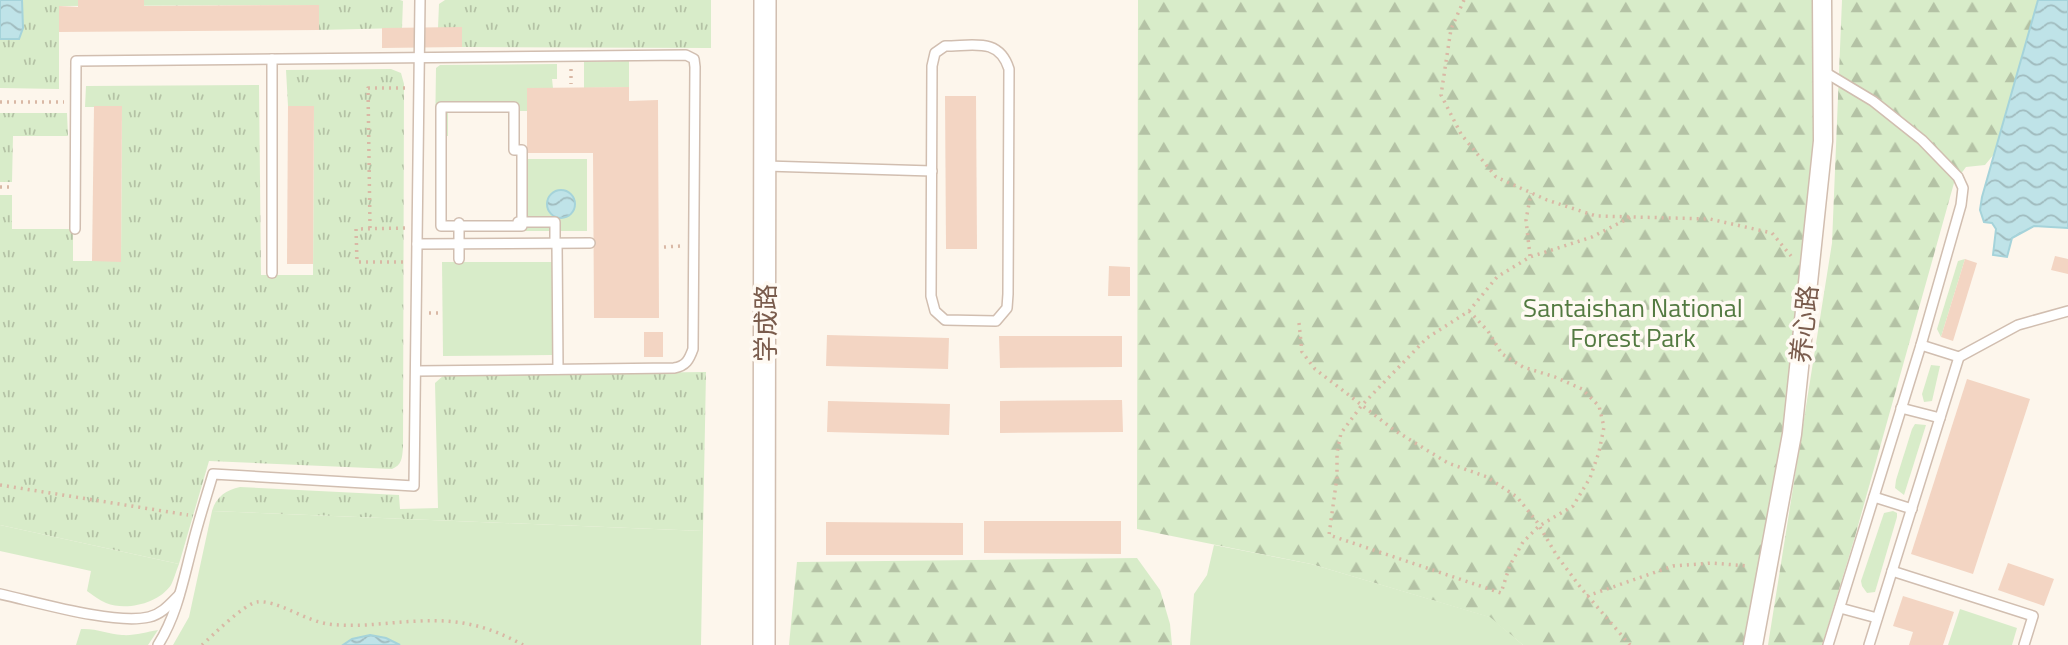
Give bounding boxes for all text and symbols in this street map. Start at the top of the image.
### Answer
street label: 养心路 [1781,283,1827,365]
street label: 学成路 [746,284,785,362]
park label: Santaishan National Forest Park [1523,288,1743,357]

